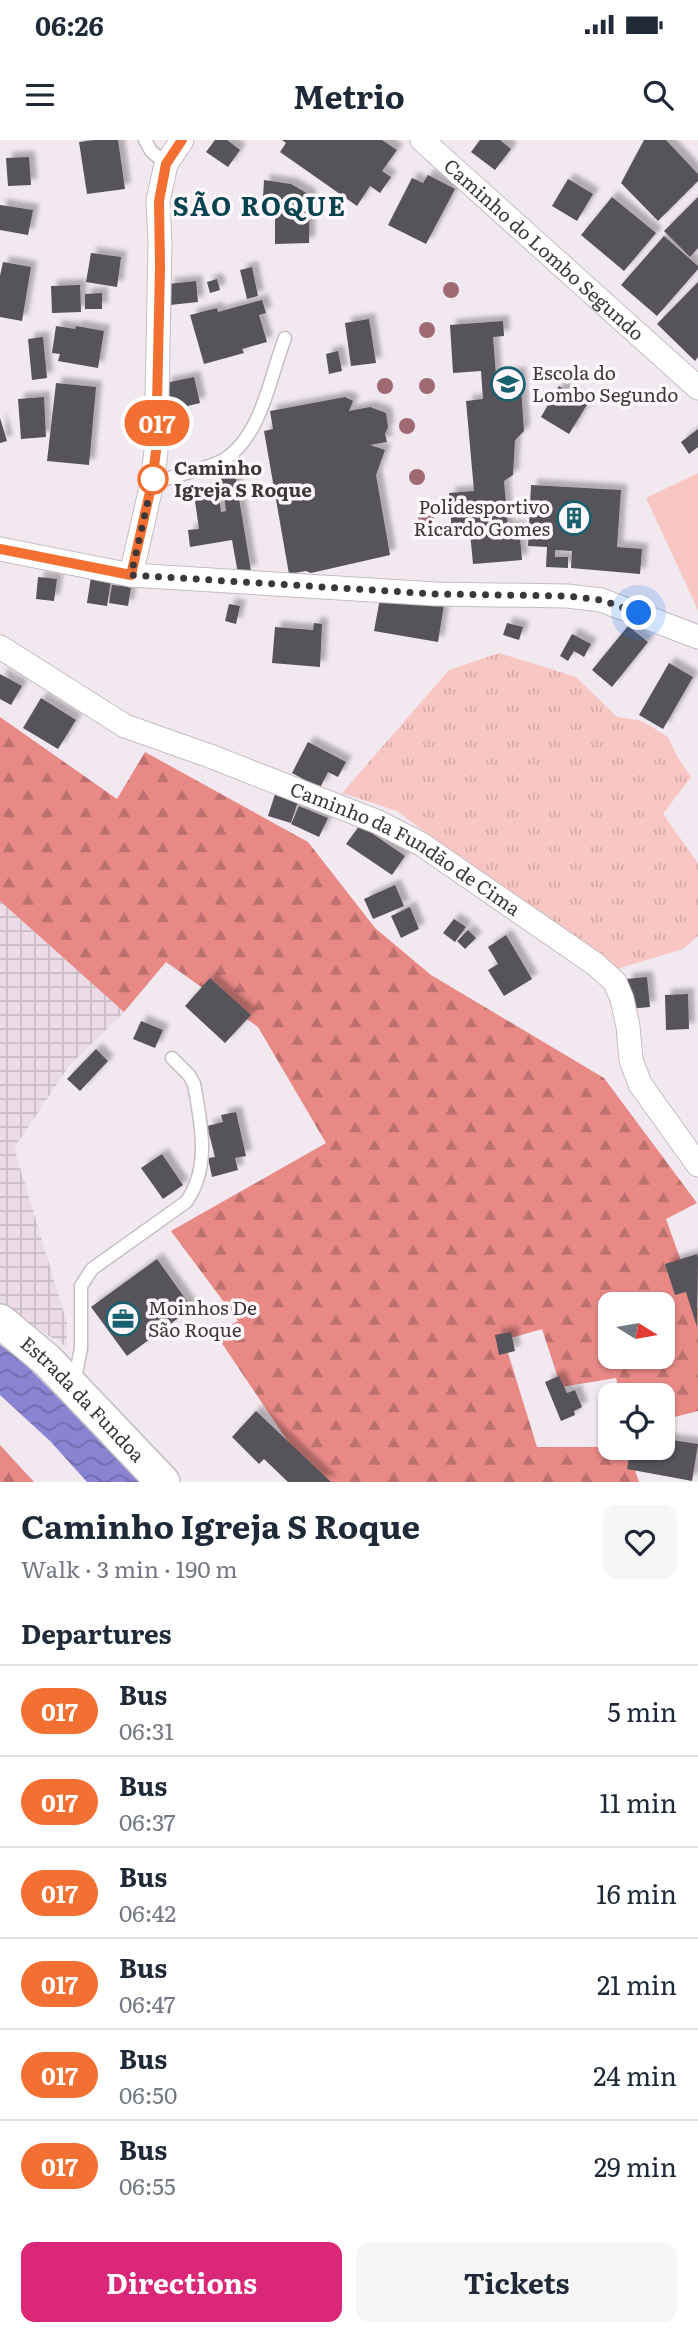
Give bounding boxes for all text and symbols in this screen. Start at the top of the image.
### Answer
text: 06:26 [35,5,104,44]
text: Metrio [293,71,405,119]
icon: menu [21,76,59,114]
icon: search [639,76,677,114]
street label: Caminho do Lombo Segundo [438,151,651,346]
district label: SÃO ROQUE [173,185,347,224]
place label: Escola do Lombo Segundo [532,358,678,408]
school or university icon: Escola do Lombo Segundo [489,365,527,403]
line badge: 017 [117,400,197,446]
text: 017 [138,405,176,440]
place label: Caminho Igreja S Roque [174,453,312,503]
marker: Caminho Igreja S Roque [138,464,168,494]
place label: Polidesportivo Ricardo Gomes [414,492,550,542]
building icon: Polidesportivo Ricardo Gomes [555,499,593,537]
your location [621,595,656,630]
street label: Caminho da Fundão de Cima [286,774,527,922]
north arrow [598,1292,676,1368]
map controls [598,1292,675,1460]
place label: Moinhos De São Roque [148,1293,257,1343]
office icon: Moinhos De São Roque [104,1300,142,1338]
street label: Estrada da Fundoa [15,1329,152,1468]
button: locate [598,1383,675,1460]
text: Caminho Igreja S Roque [21,1500,420,1549]
button: heart [603,1505,677,1579]
text: Walk · 3 min · 190 m [21,1551,237,1585]
text: Departures [21,1613,172,1652]
text: Bus [119,1674,167,1713]
text: 5 min [608,1691,677,1730]
text: 017 [41,1693,78,1728]
text: 06:31 [119,1713,174,1747]
text: Bus [119,1765,167,1804]
text: 11 min [600,1782,677,1821]
text: 017 [41,1784,78,1819]
text: 06:37 [119,1804,176,1838]
text: Bus [119,1856,167,1895]
text: 16 min [596,1873,677,1912]
text: 017 [41,1875,78,1910]
text: 06:42 [119,1895,176,1929]
text: Bus [119,1947,167,1986]
text: 21 min [597,1964,677,2003]
text: 017 [41,1966,78,2001]
text: 06:47 [119,1986,175,2020]
text: Bus [119,2038,167,2077]
text: 24 min [593,2055,677,2094]
text: 017 [41,2057,78,2092]
text: 06:50 [119,2077,177,2111]
text: Bus [119,2129,167,2168]
text: 29 min [594,2146,677,2185]
text: 017 [41,2148,78,2183]
text: 06:55 [119,2168,176,2202]
button: Directions [21,2242,342,2322]
button: Tickets [356,2242,677,2322]

